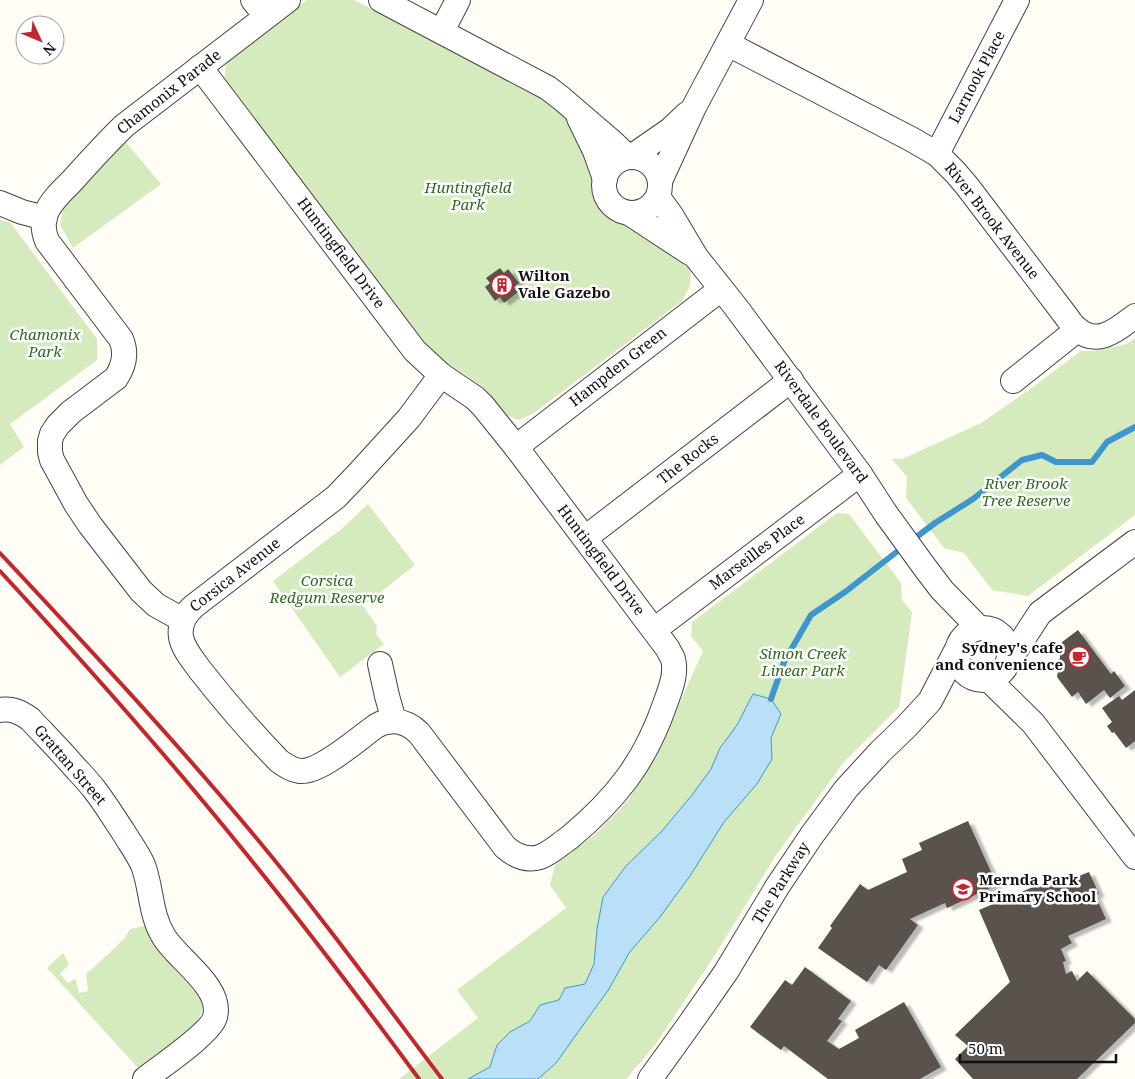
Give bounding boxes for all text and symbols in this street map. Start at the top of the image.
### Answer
north arrow [15,15,65,65]
street label: Larnook Place [943,27,1009,126]
text: N [39,39,60,60]
street label: Chamonix Parade [112,44,225,138]
street label: River Brook Avenue [941,158,1045,283]
park label: Huntingfield Park [424,177,512,214]
street label: Huntingfield Drive [293,193,390,312]
place label: Wilton Vale Gazebo [518,265,610,302]
building icon: Wilton Vale Gazebo [490,273,514,297]
street label: Hampden Green [565,322,670,410]
park label: Chamonix Park [10,324,81,361]
street label: Riverdale Boulevard [771,356,873,487]
street label: The Rocks [653,428,722,488]
park label: River Brook Tree Reserve [982,473,1071,510]
street label: Huntingfield Drive [553,500,650,619]
street label: Marseilles Place [705,509,808,594]
street label: Corsica Avenue [185,533,284,616]
park label: Corsica Redgum Reserve [269,570,385,607]
place label: Sydney's cafe and convenience [935,637,1063,674]
park label: Simon Creek Linear Park [759,643,847,680]
cafe icon: Sydney's cafe and convenience [1067,645,1091,669]
street label: Grattan Street [30,720,111,809]
street label: The Parkway [747,837,814,927]
place label: Mernda Park Primary School [979,869,1097,906]
school or university icon: Mernda Park Primary School [951,877,975,901]
scale bar [960,1032,1116,1064]
text: 50 m [968,1038,1003,1058]

